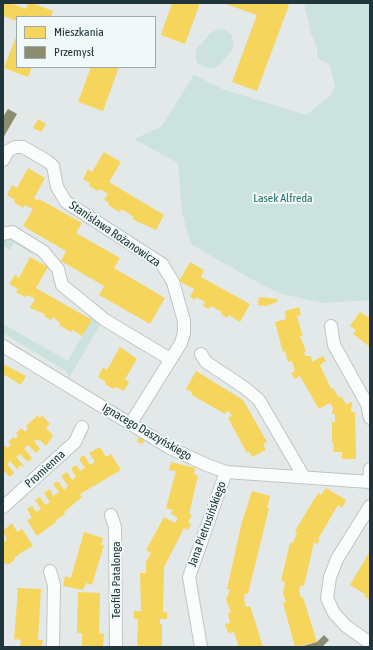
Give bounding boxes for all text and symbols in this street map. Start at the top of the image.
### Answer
legend [16,16,156,68]
text: Mieszkania [54,25,104,39]
text: Przemysł [54,45,94,59]
park label: Lasek Alfreda [253,191,313,205]
street label: Stanisława Rożanowicza [67,198,163,270]
street label: Ignacego Daszyńskiego [100,400,194,464]
street label: Promienna [22,447,68,491]
street label: Jana Pietrusińskiego [185,479,229,569]
street label: Teofila Patalonga [109,541,123,619]

